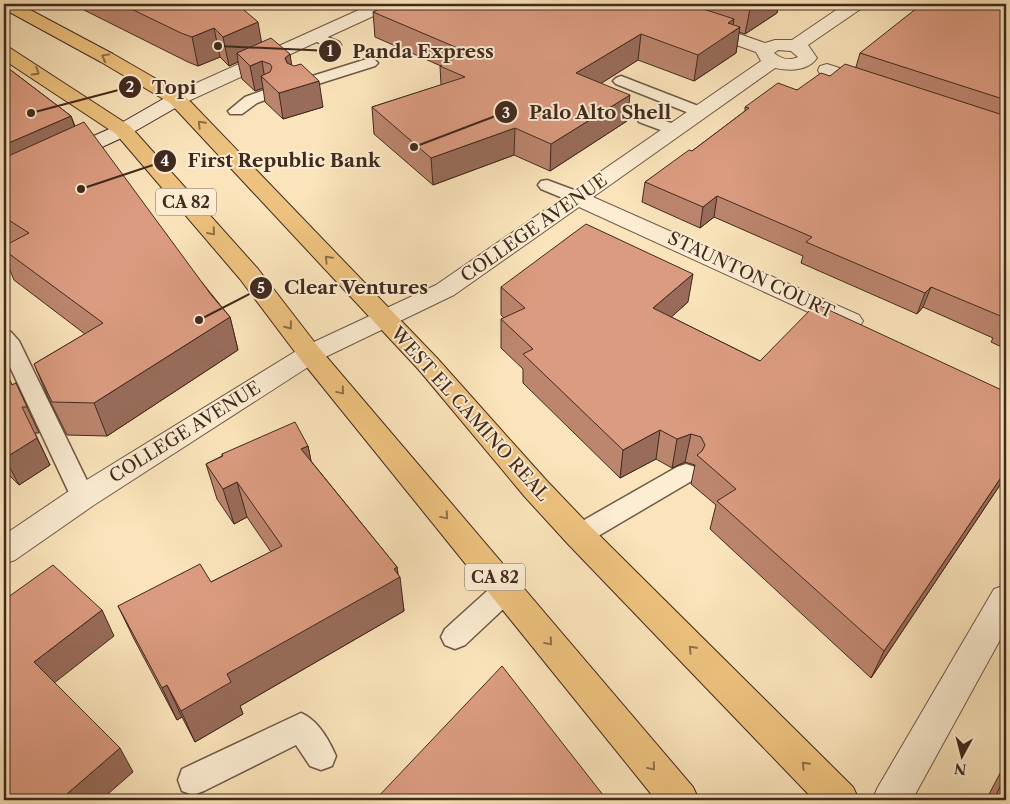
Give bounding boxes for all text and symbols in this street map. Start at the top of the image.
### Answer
callout: Panda Express [317,34,504,68]
text: Panda Express [352,40,494,63]
text: 1 [327,41,334,60]
one-way arrow [101,53,110,63]
one-way arrow [31,66,40,75]
callout: Topi [117,70,207,104]
text: Topi [152,76,196,99]
text: 2 [126,77,135,96]
callout: Palo Alto Shell [493,95,681,129]
text: Palo Alto Shell [529,101,671,124]
text: 3 [502,103,510,122]
one-way arrow [197,120,206,129]
callout: First Republic Bank [153,144,391,178]
text: First Republic Bank [188,149,381,172]
text: 4 [161,151,170,170]
street label: COLLEGE AVENUE [456,169,612,287]
road number: CA 82 [156,188,216,216]
one-way arrow [207,227,216,236]
street label: STAUNTON COURT [664,227,838,323]
one-way arrow [325,255,334,264]
callout: Clear Ventures [248,271,438,305]
text: Clear Ventures [284,276,428,299]
text: 5 [257,278,265,297]
one-way arrow [283,320,292,330]
street label: WEST EL CAMINO REAL [385,322,554,506]
street label: COLLEGE AVENUE [105,377,265,487]
one-way arrow [336,385,344,394]
one-way arrow [439,511,448,520]
road number: CA 82 [465,564,525,590]
one-way arrow [543,636,552,645]
one-way arrow [689,646,698,655]
north arrow [938,732,988,782]
text: N [953,759,968,779]
one-way arrow [647,761,656,770]
one-way arrow [802,762,811,771]

